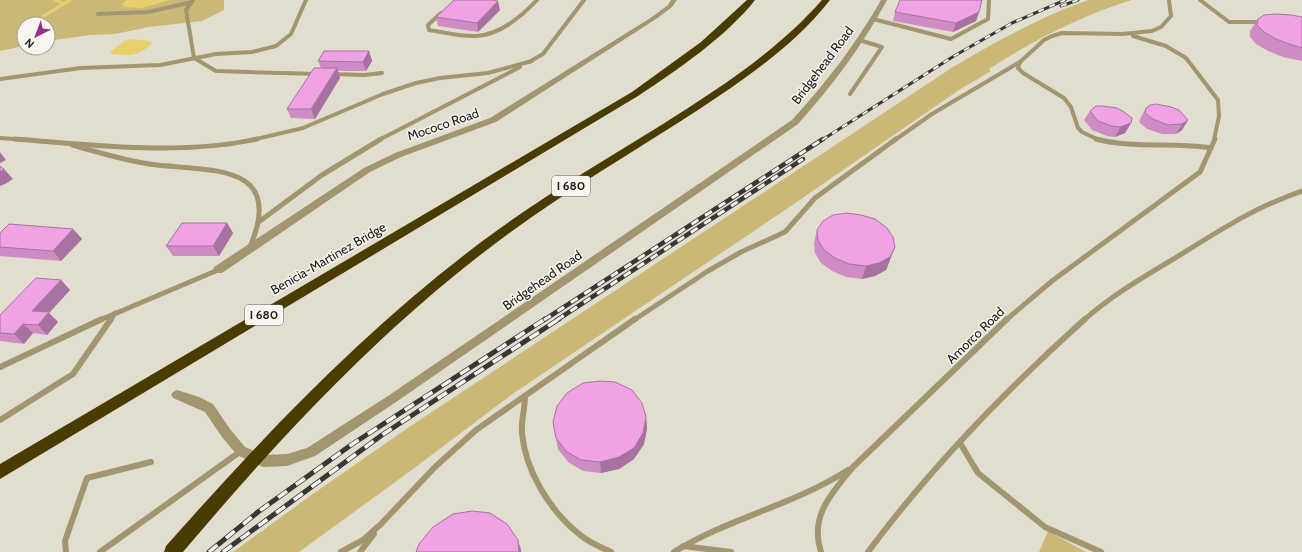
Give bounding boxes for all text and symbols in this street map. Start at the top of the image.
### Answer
north arrow [16,16,56,56]
street label: Bridgehead Road [788,23,856,107]
text: N [22,36,37,51]
street label: Mococo Road [405,104,481,144]
road number: I 680 [552,176,590,196]
street label: Benicia-Martinez Bridge [267,218,389,298]
street label: Bridgehead Road [499,247,585,313]
street label: Amorco Road [943,303,1007,367]
road number: I 680 [245,305,283,325]

